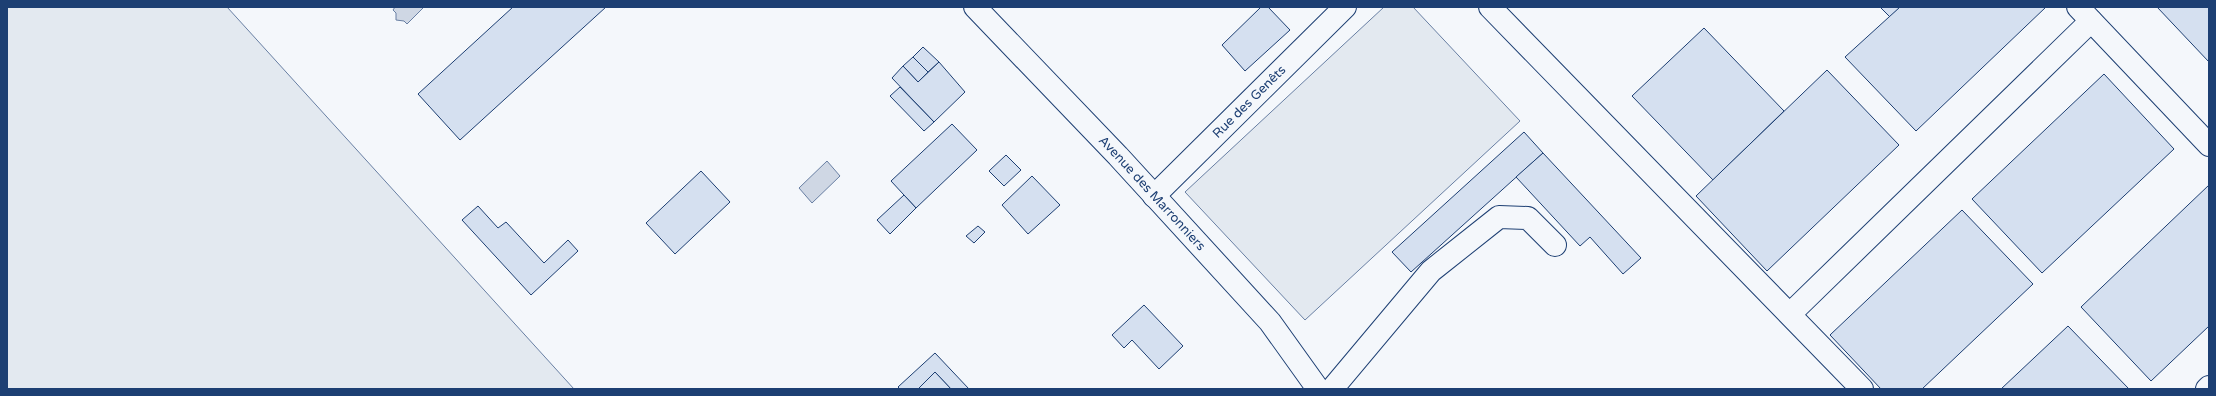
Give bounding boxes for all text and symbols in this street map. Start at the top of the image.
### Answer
street label: Rue des Genêts [1209,62,1289,141]
street label: Avenue des Marronniers [1095,133,1209,254]

